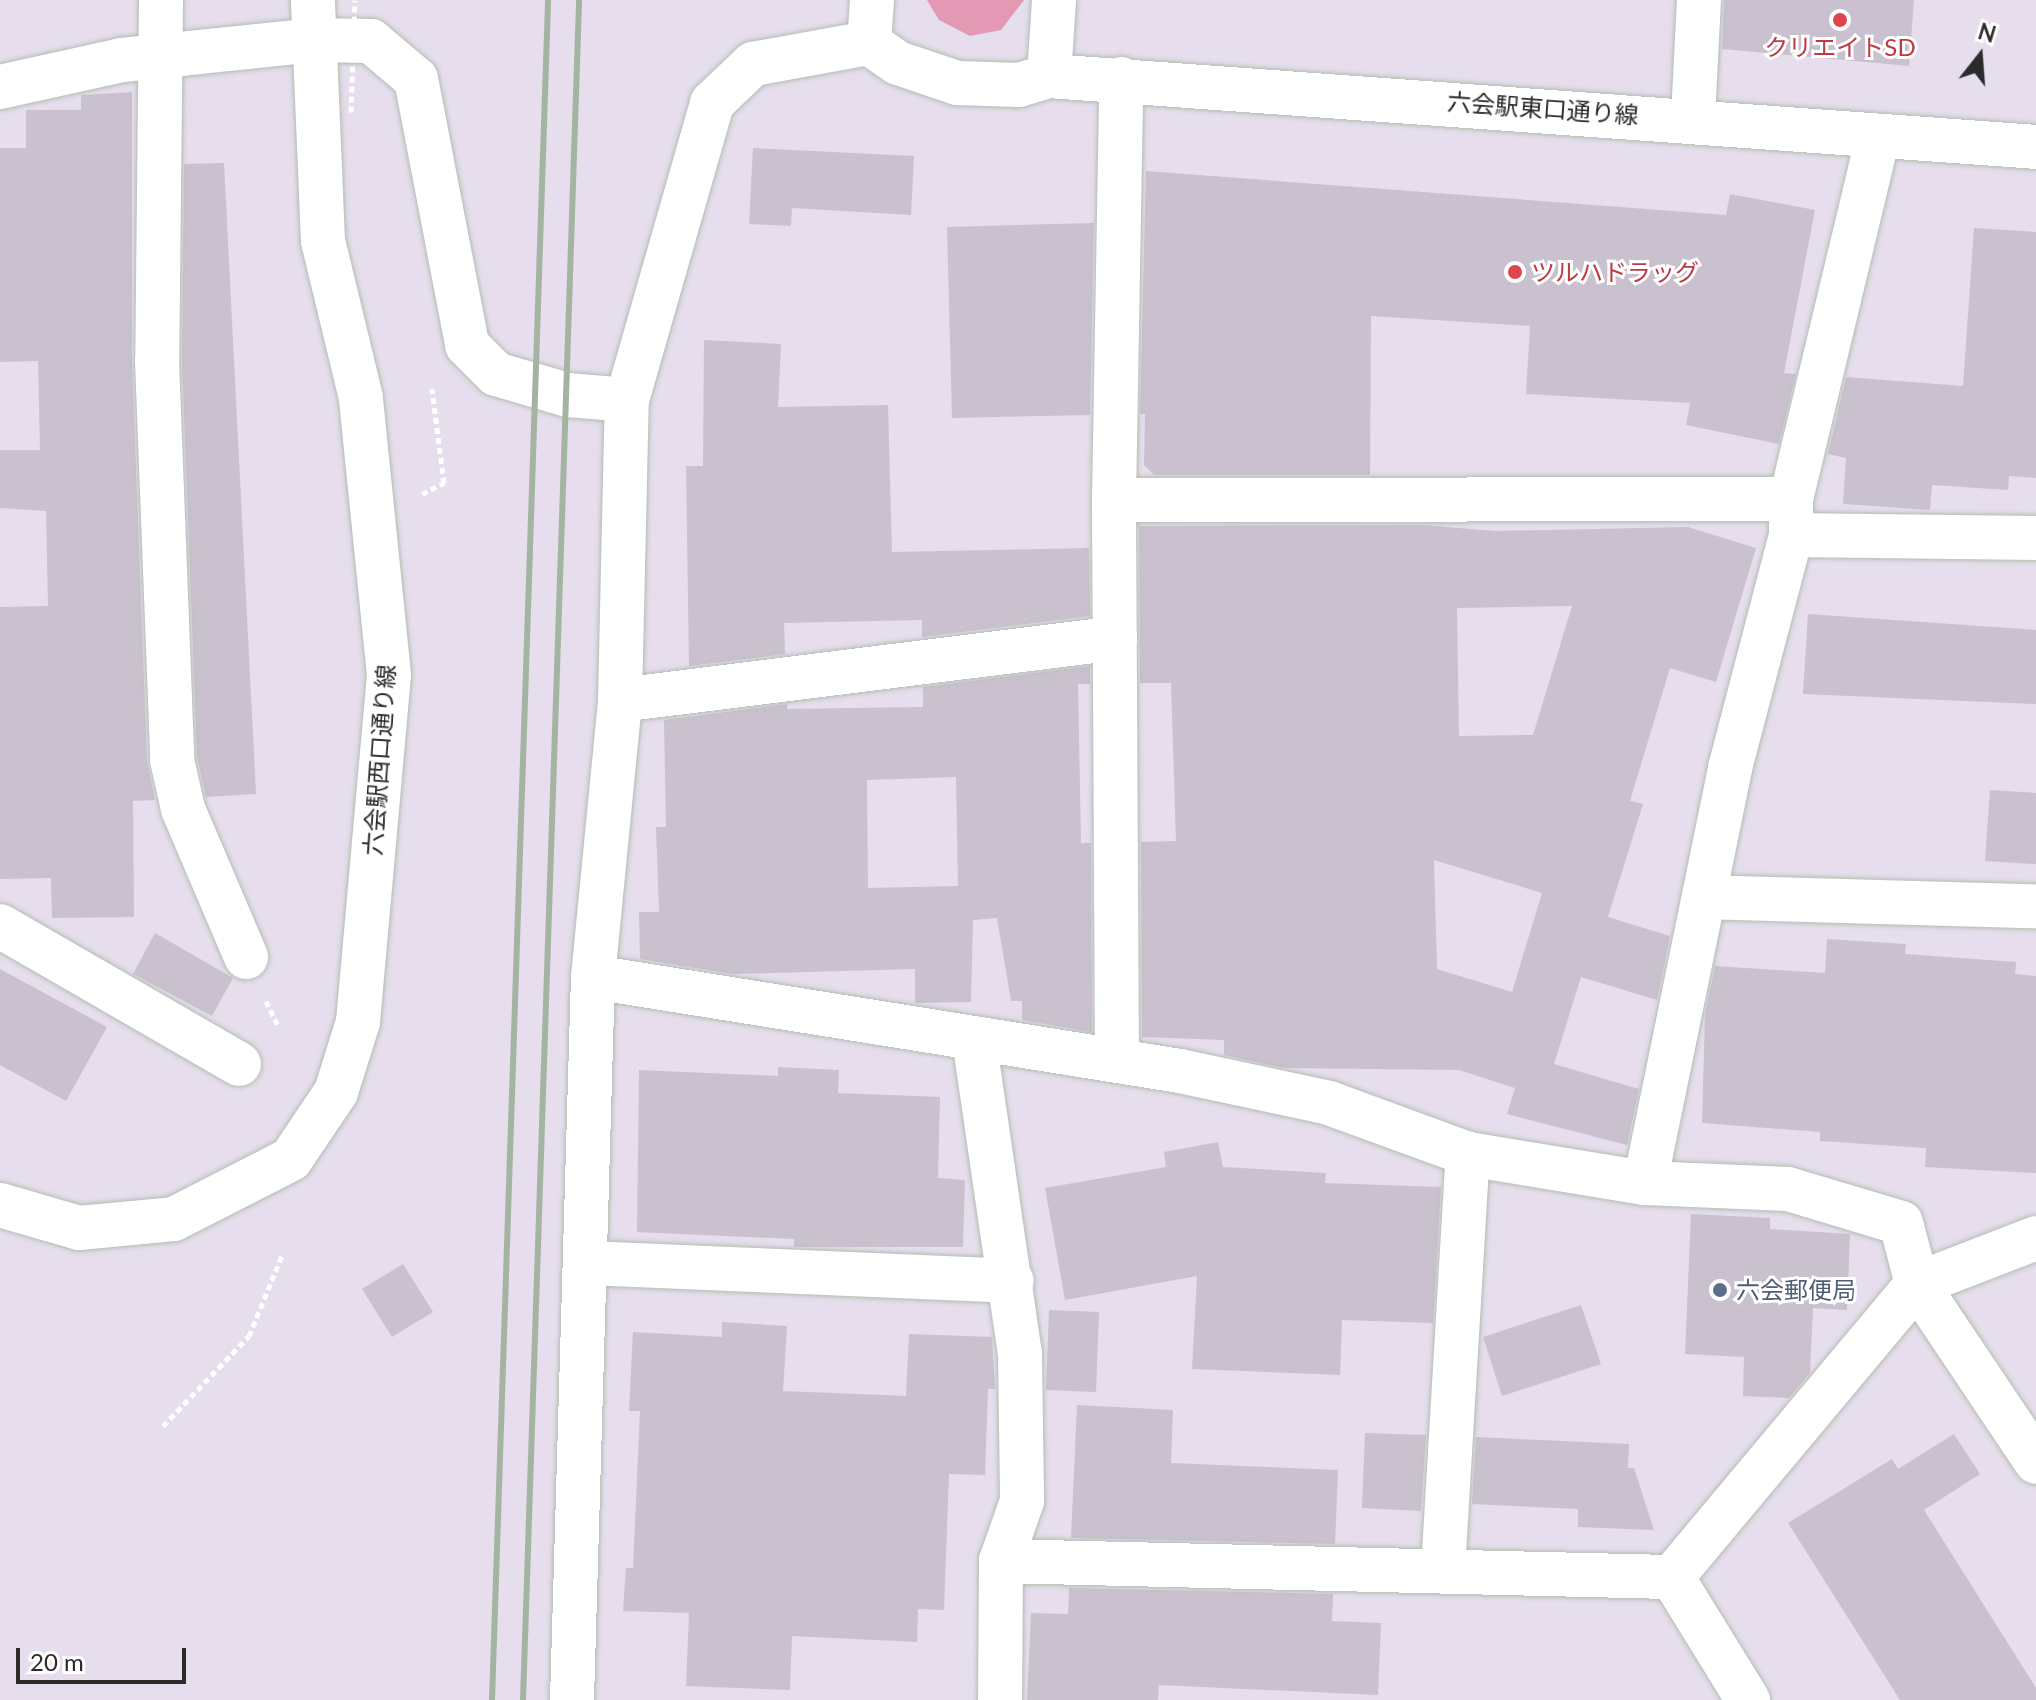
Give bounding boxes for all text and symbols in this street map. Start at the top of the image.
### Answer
marker: クリエイトSD [1831,11,1849,29]
north arrow [1940,16,2020,96]
text: N [1975,17,1999,48]
place label: クリエイトSD [1764,33,1916,61]
street label: 六会駅東口通り線 [1446,87,1640,129]
place label: ツルハドラッグ [1531,258,1699,286]
marker: ツルハドラッグ [1506,263,1524,281]
street label: 六会駅西口通り線 [358,663,400,857]
place label: 六会郵便局 [1736,1276,1856,1304]
marker: 六会郵便局 [1711,1281,1729,1299]
scale bar [20,1632,190,1682]
text: 20 m [30,1647,84,1676]

